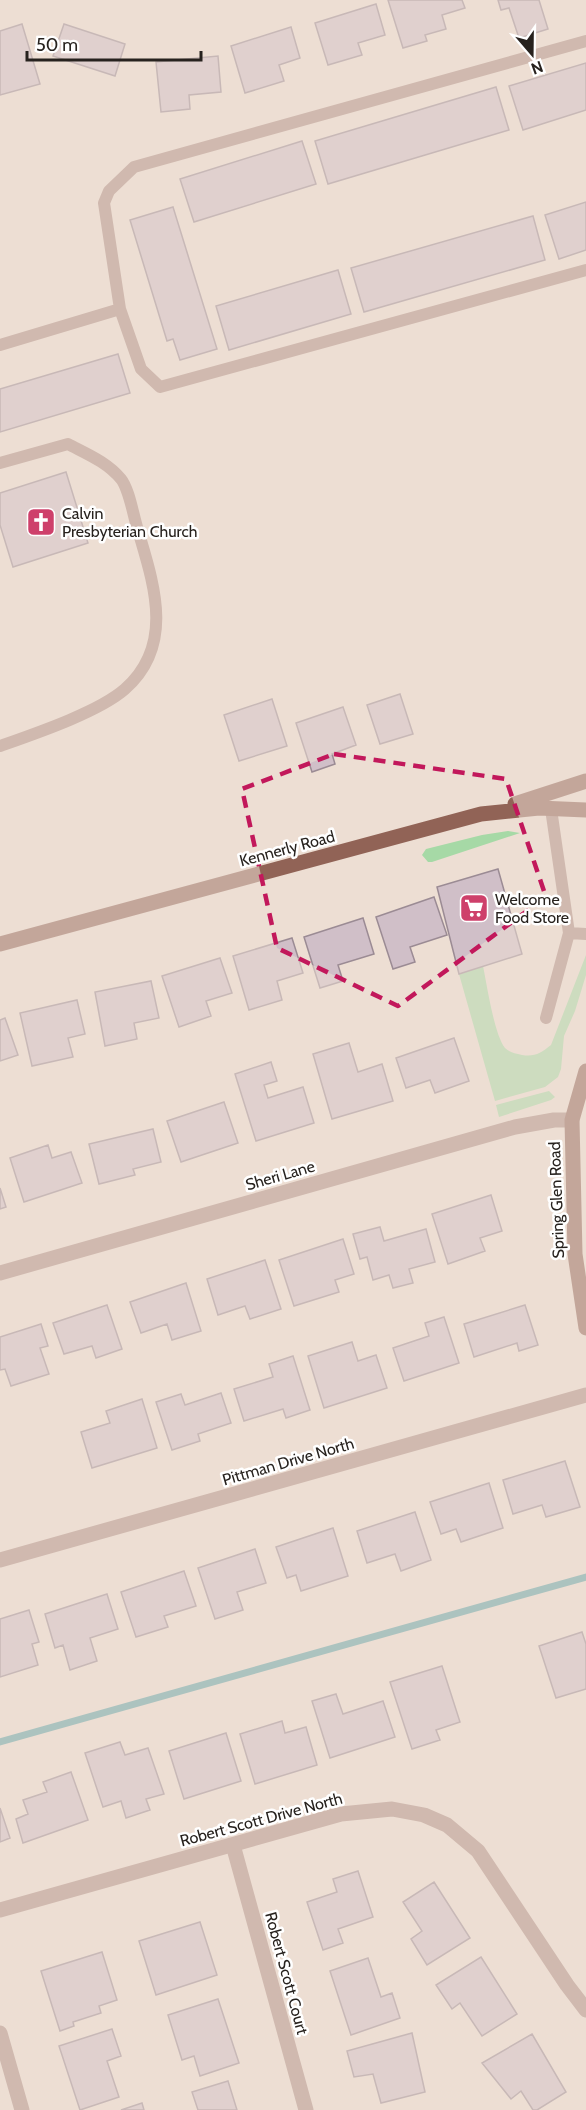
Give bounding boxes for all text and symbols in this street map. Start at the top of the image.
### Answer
scale bar [27,24,201,62]
north arrow [502,24,562,84]
text: 50 m [36,34,78,56]
text: N [528,57,546,78]
place label: Calvin Presbyterian Church [62,504,197,541]
church icon: Calvin Presbyterian Church [25,506,57,538]
street label: Kennerly Road [237,827,337,870]
place label: Welcome Food Store [495,890,569,927]
supermarket icon: Welcome Food Store [458,892,490,924]
street label: Spring Glen Road [545,1141,568,1259]
street label: Sheri Lane [243,1157,317,1194]
street label: Pittman Drive North [220,1434,356,1489]
street label: Robert Scott Drive North [178,1789,344,1850]
street label: Robert Scott Court [261,1910,312,2037]

